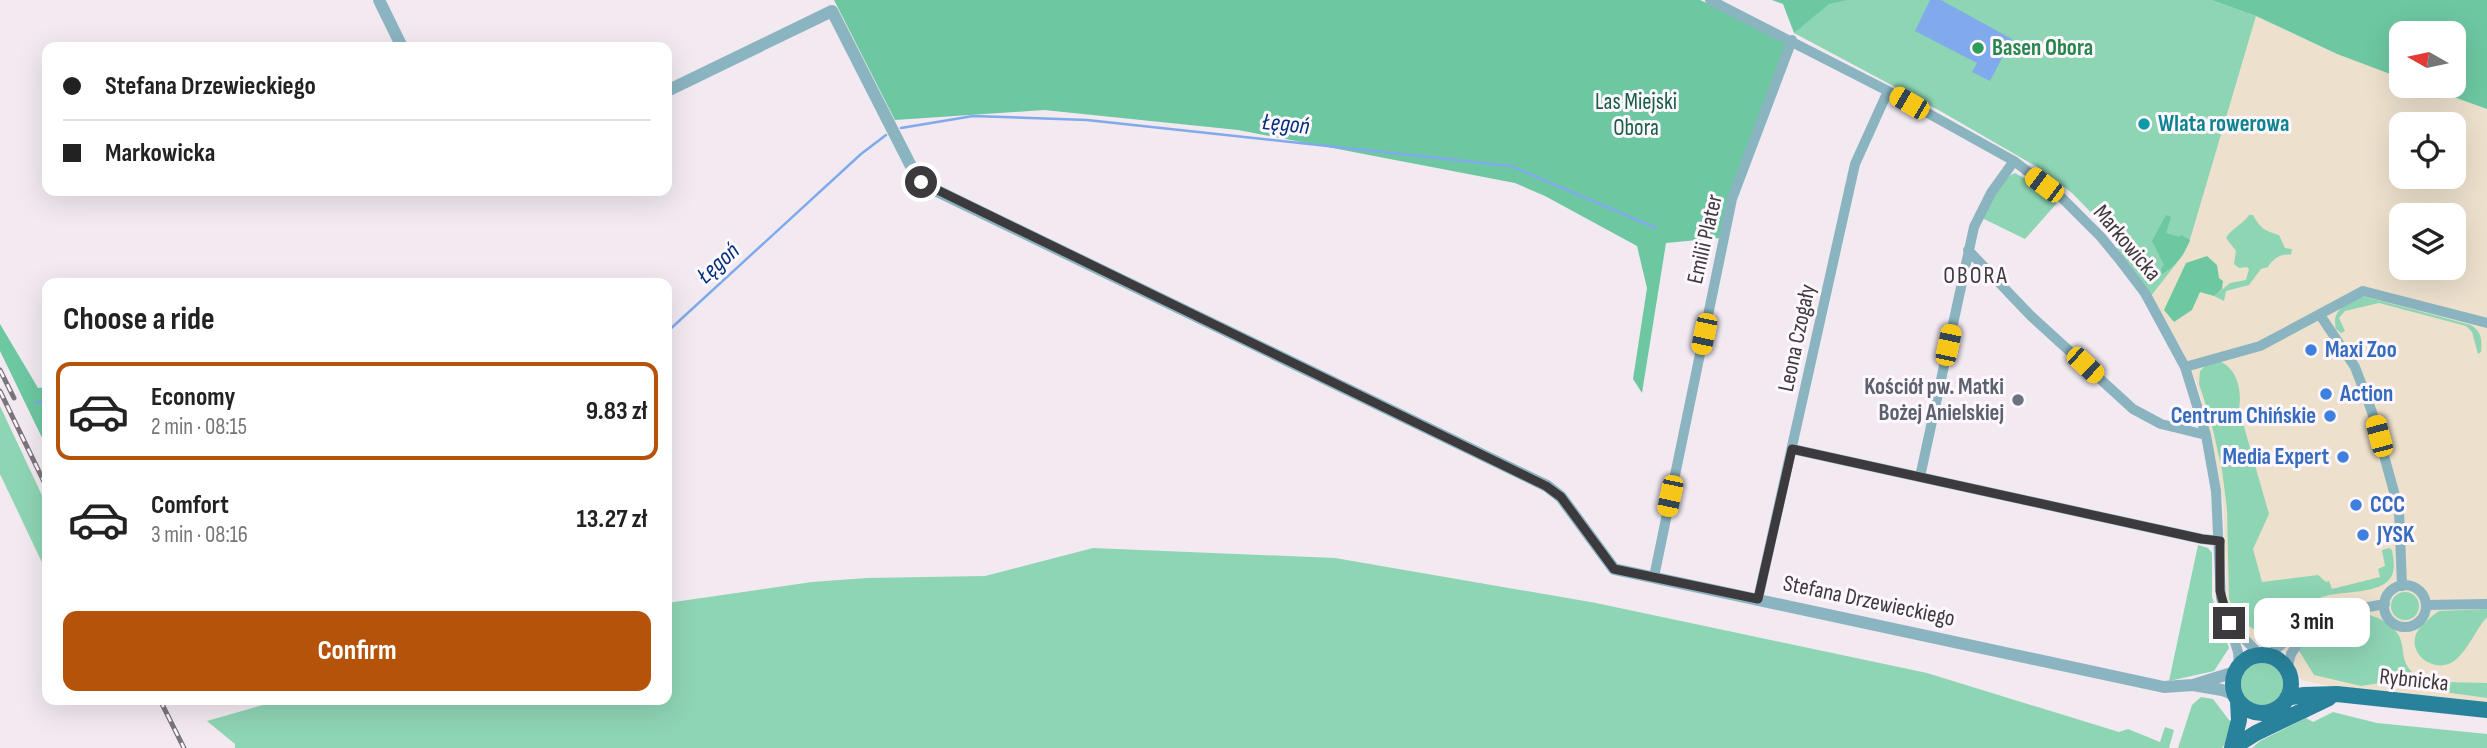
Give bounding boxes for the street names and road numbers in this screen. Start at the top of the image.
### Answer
street label: Emilii Plater [1681,191,1729,286]
street label: Markowicka [2087,199,2167,287]
street label: Leona Czogały [1772,282,1822,394]
street label: Stefana Drzewieckiego [1780,569,1958,633]
street label: Rybnicka [2378,662,2450,698]

